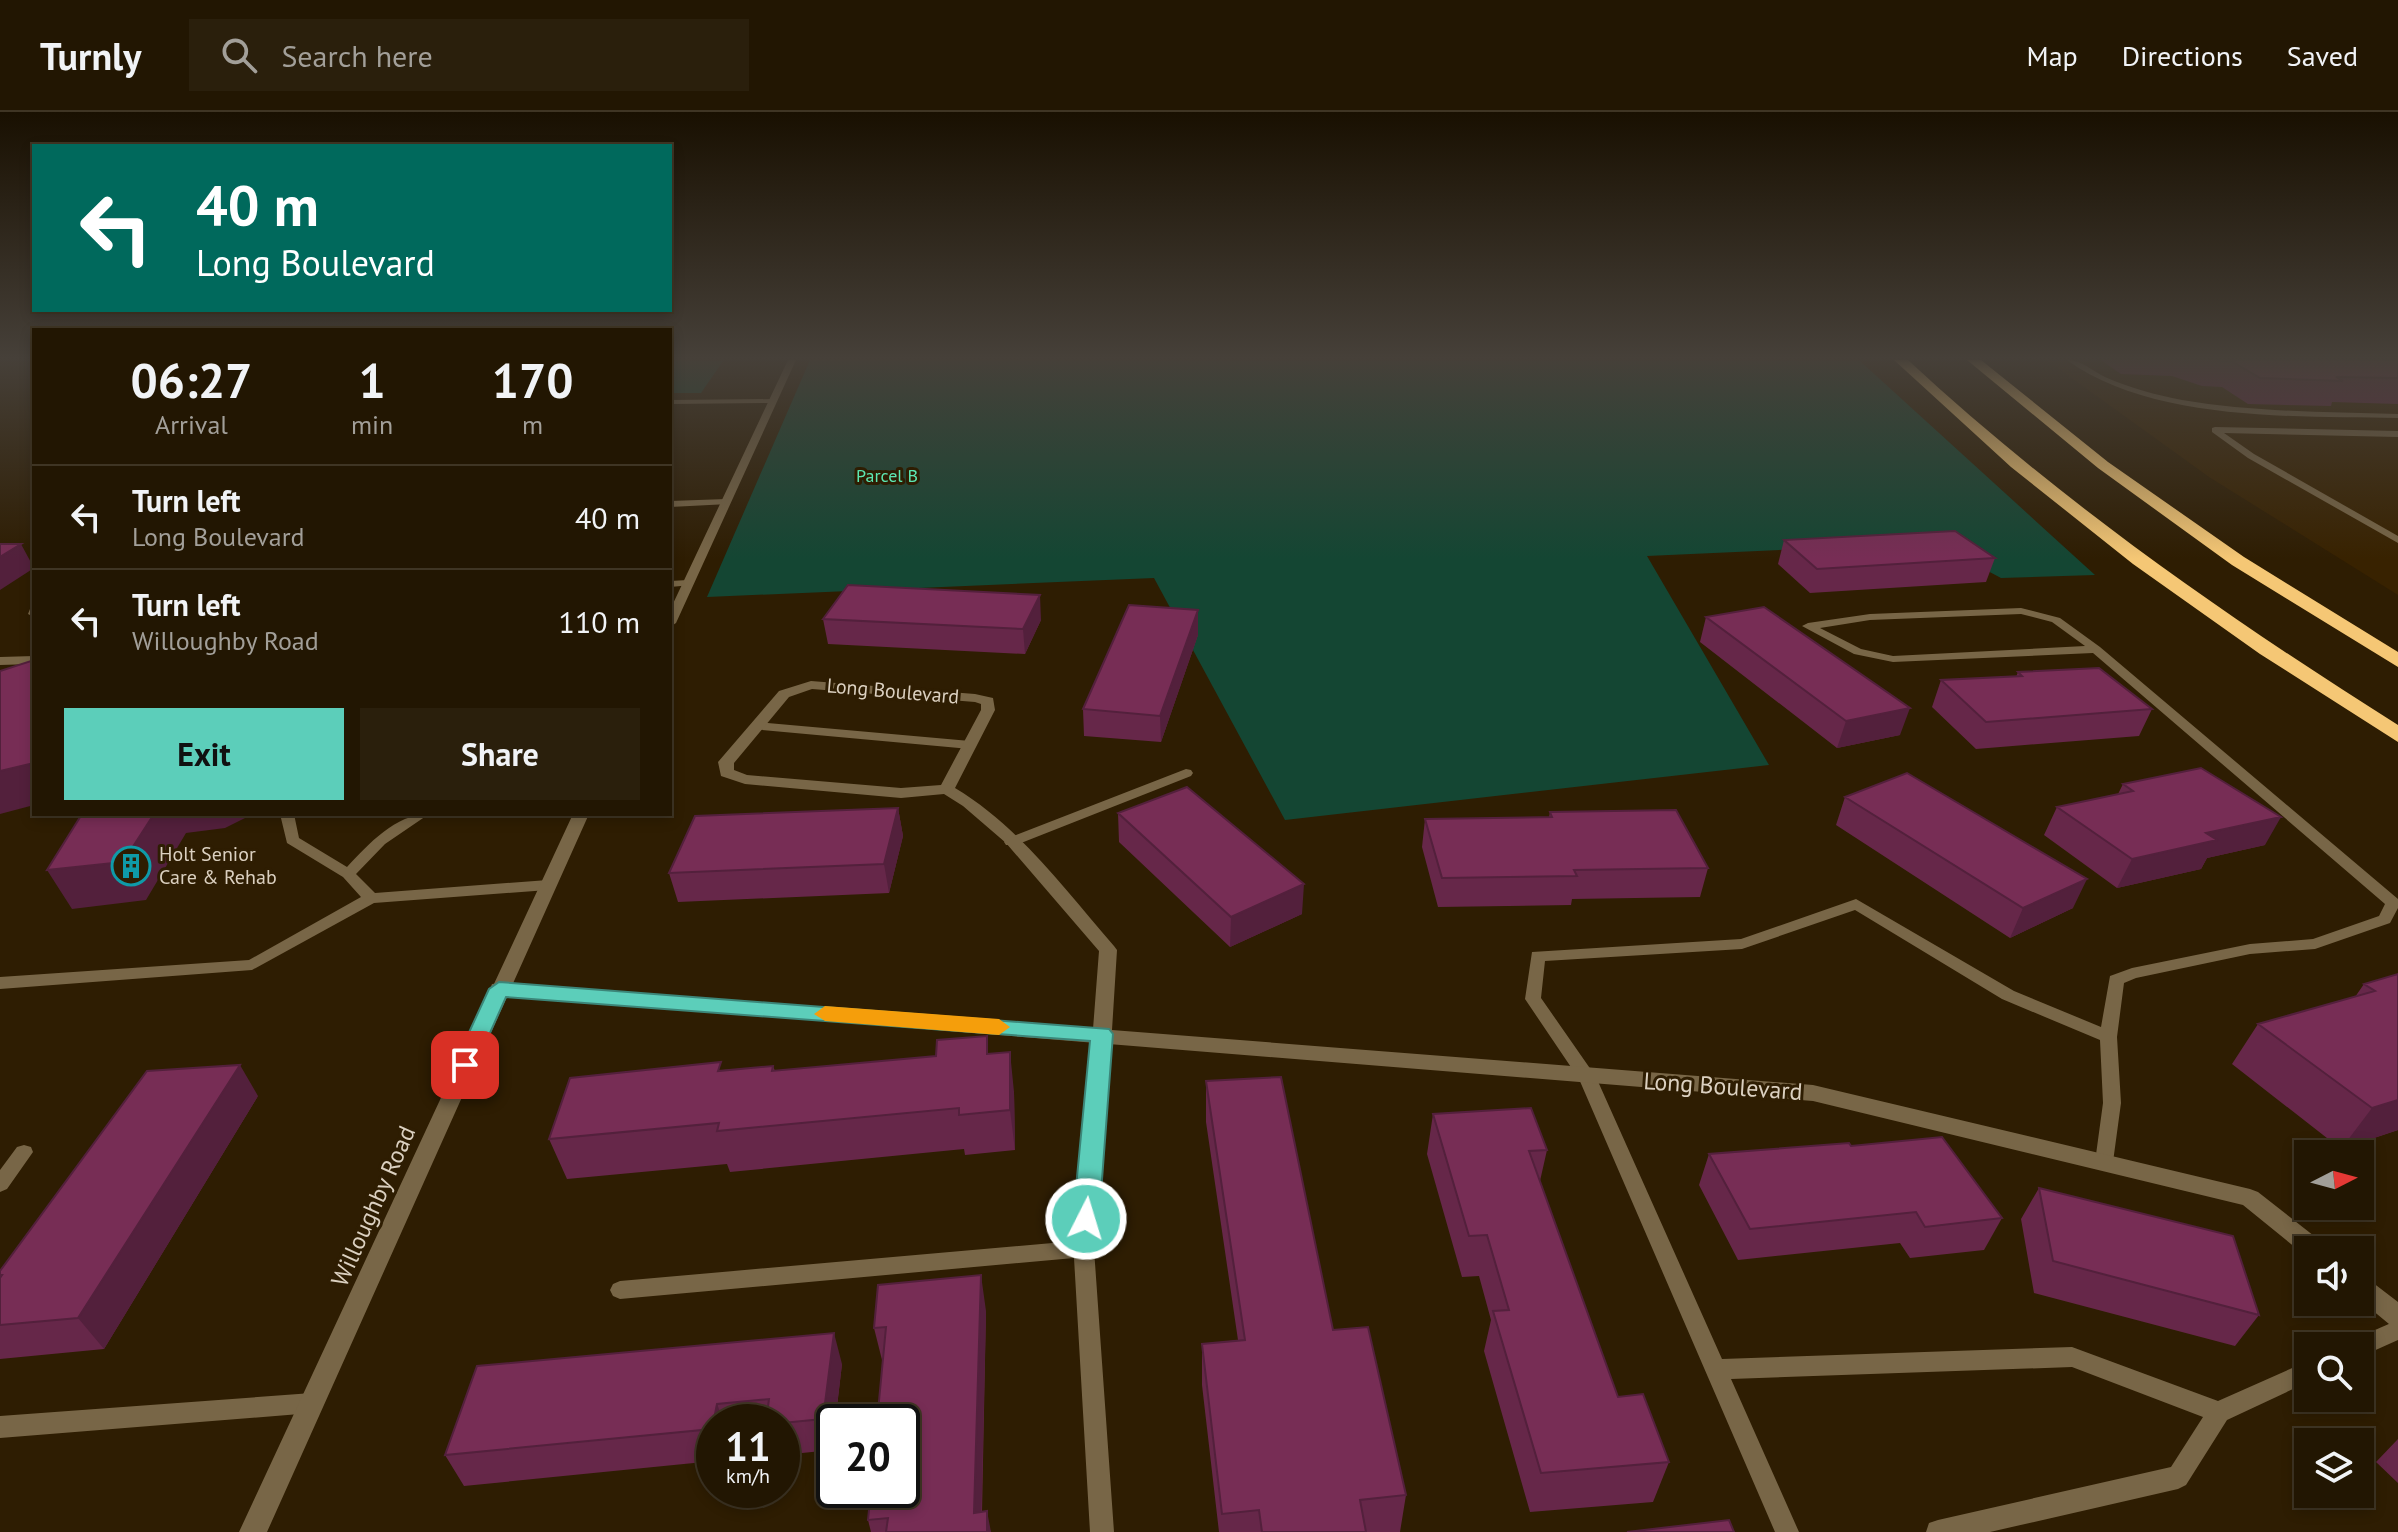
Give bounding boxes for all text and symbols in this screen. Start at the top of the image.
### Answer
search box [189,19,749,91]
text: Turnly [40,31,141,80]
icon: search [217,33,261,77]
text: Search here [281,36,433,75]
text: Map [2027,37,2078,74]
text: Directions [2122,37,2243,74]
text: Saved [2287,37,2358,74]
text: 40 m [196,169,319,241]
icon: left [64,176,168,280]
text: Long Boulevard [196,239,435,286]
text: 06:27 [131,349,252,411]
text: 1 [358,349,386,411]
text: 170 [492,349,573,411]
text: Arrival [155,408,228,441]
text: min [351,408,393,441]
text: m [522,408,543,441]
park label: Parcel B [856,464,918,487]
text: Turn left [132,481,240,520]
icon: left [64,495,108,539]
text: 40 m [575,498,640,537]
text: Long Boulevard [132,520,305,553]
text: Turn left [132,585,240,624]
icon: left [64,599,108,643]
text: 110 m [559,602,640,641]
text: Willoughby Road [132,624,319,657]
street label: Long Boulevard [826,672,960,710]
button: Exit [64,708,344,800]
button: Share [360,708,640,800]
place label: Holt Senior Care & Rehab [159,841,277,890]
building icon: Holt Senior Care & Rehab [110,845,152,887]
pin [431,1031,499,1099]
icon: arrive [443,1043,487,1087]
street label: Long Boulevard [1642,1065,1804,1107]
street label: Willoughby Road [324,1121,422,1291]
north arrow [2294,1140,2374,1220]
map controls [2294,1140,2374,1508]
position arrow [1044,1177,1128,1261]
button: sound [2294,1236,2374,1316]
button: search [2294,1332,2374,1412]
speed limit sign: 20 [816,1404,920,1508]
text: 11 [725,1420,771,1472]
button: layers [2294,1428,2374,1508]
text: km/h [726,1463,770,1489]

